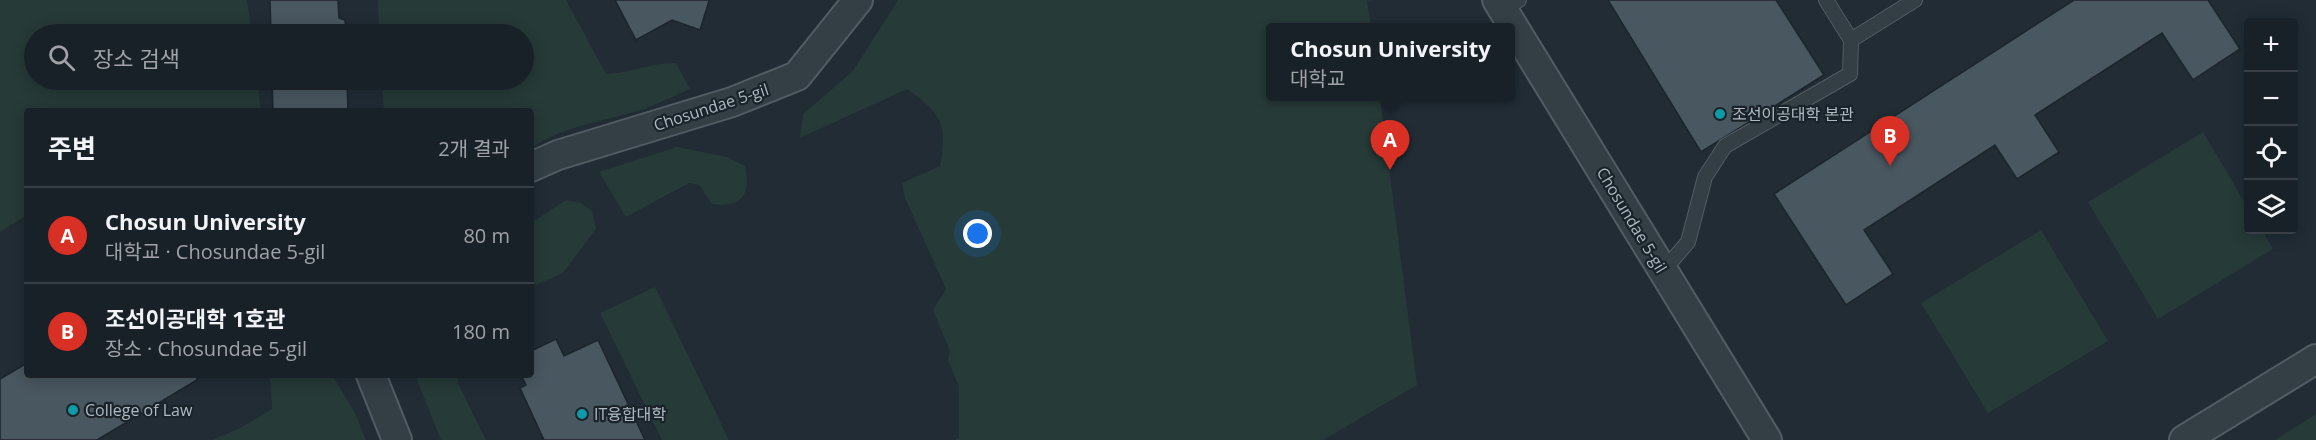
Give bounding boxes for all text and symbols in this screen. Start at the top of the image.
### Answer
map controls [2244,18,2298,234]
button: + [2244,18,2298,72]
popup [1266,23,1515,101]
search box [24,24,534,90]
text: Chosun University [1290,33,1491,63]
icon: search [45,41,78,74]
text: 장소 검색 [93,43,180,73]
text: 대학교 [1290,65,1345,92]
button: − [2244,72,2298,126]
street label: Chosundae 5-gil [651,78,771,136]
place label: 조선이공대학 본관 [1732,103,1854,125]
marker: 조선이공대학 본관 [1713,107,1727,121]
pin: B [1870,116,1910,166]
pin: A [1370,120,1410,170]
button: locate [2244,126,2298,180]
text: 주변 [48,130,96,166]
text: 2개 결과 [438,135,510,162]
street label: Chosundae 5-gil [1592,163,1672,277]
button: layers [2244,180,2298,234]
text: Chosun University [105,206,306,236]
your location [963,219,992,248]
text: A [61,222,74,249]
text: 80 m [463,222,510,249]
text: 대학교 · Chosundae 5-gil [105,238,325,265]
text: 조선이공대학 1호관 [105,303,285,333]
text: B [61,318,74,345]
text: 180 m [452,318,510,345]
text: 장소 · Chosundae 5-gil [105,335,307,362]
place label: College of Law [85,399,193,421]
marker: College of Law [66,403,80,417]
place label: IT융합대학 [594,403,666,425]
marker: IT융합대학 [575,407,589,421]

